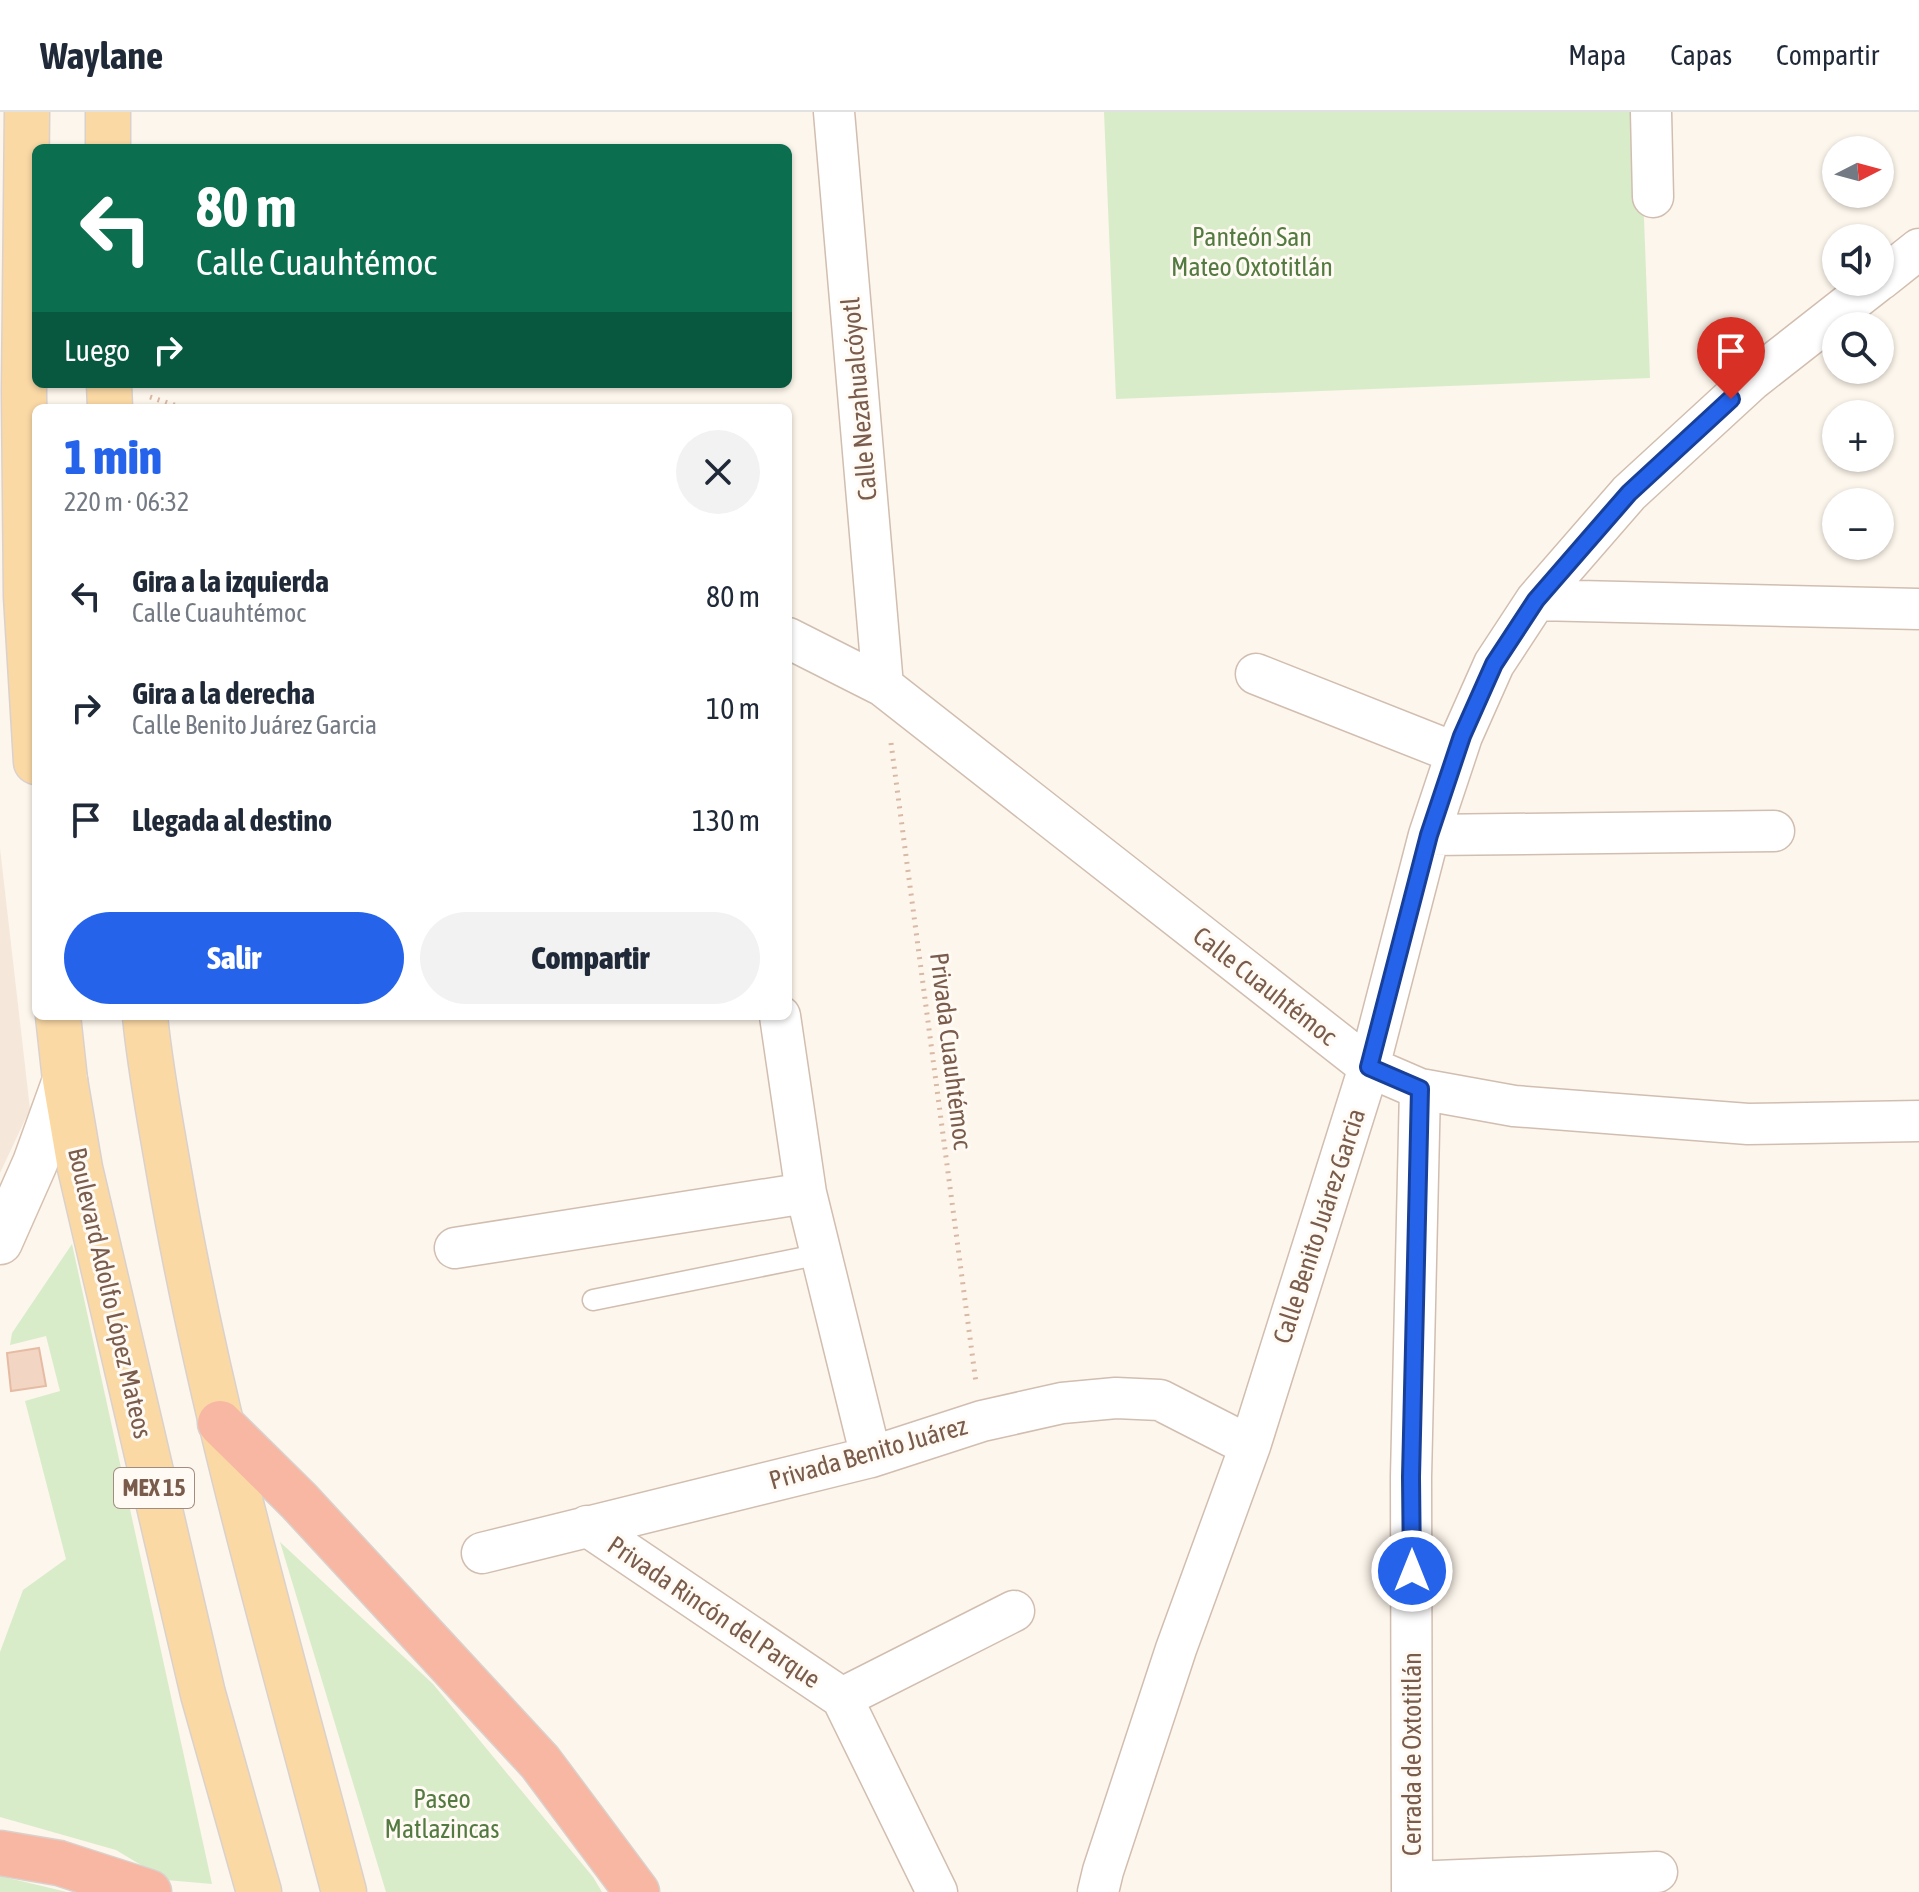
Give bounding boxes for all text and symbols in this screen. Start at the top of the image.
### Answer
text: Waylane [40,34,163,77]
text: Mapa [1568,39,1626,71]
text: Capas [1670,39,1732,71]
text: Compartir [1776,39,1879,71]
north arrow [1822,136,1894,208]
map controls [1822,136,1894,560]
text: 80 m [196,175,297,239]
icon: left [64,176,168,280]
park label: Panteón San Mateo Oxtotitlán [1171,222,1333,282]
button: sound [1822,224,1894,296]
text: Calle Cuauhtémoc [196,241,437,283]
street label: Calle Nezahualcóyotl [835,296,883,502]
button: search [1822,312,1894,384]
pin [1697,317,1765,399]
icon: right [146,328,190,372]
icon: arrive [1709,329,1753,373]
text: Luego [64,333,130,367]
button: + [1822,400,1894,472]
text: 1 min [64,429,162,484]
button: close [676,430,760,514]
text: 220 m · 06:32 [64,487,189,517]
button: − [1822,488,1894,560]
text: Gira a la izquierda [132,564,329,598]
icon: left [64,574,108,618]
text: 80 m [706,579,760,613]
text: Calle Cuauhtémoc [132,598,306,628]
text: Gira a la derecha [132,676,315,710]
icon: right [64,686,108,730]
text: 10 m [706,691,760,725]
text: Calle Benito Juárez Garcia [132,710,377,740]
icon: arrive [64,798,108,842]
text: Llegada al destino [132,803,332,837]
text: 130 m [692,803,760,837]
button: Salir [64,912,404,1004]
button: Compartir [420,912,760,1004]
street label: Calle Cuauhtémoc [1187,921,1343,1052]
street label: Privada Cuauhtémoc [924,951,978,1151]
street label: Calle Benito Juárez Garcia [1267,1105,1371,1347]
street label: Boulevard Adolfo López Mateos [62,1145,158,1441]
street label: Privada Benito Juárez [766,1410,970,1496]
road number: MEX 15 [114,1468,194,1508]
position arrow [1370,1529,1454,1613]
street label: Privada Rincón del Parque [602,1530,826,1694]
street label: Cerrada de Oxtotitlán [1397,1652,1427,1856]
park label: Paseo Matlazincas [385,1784,499,1844]

